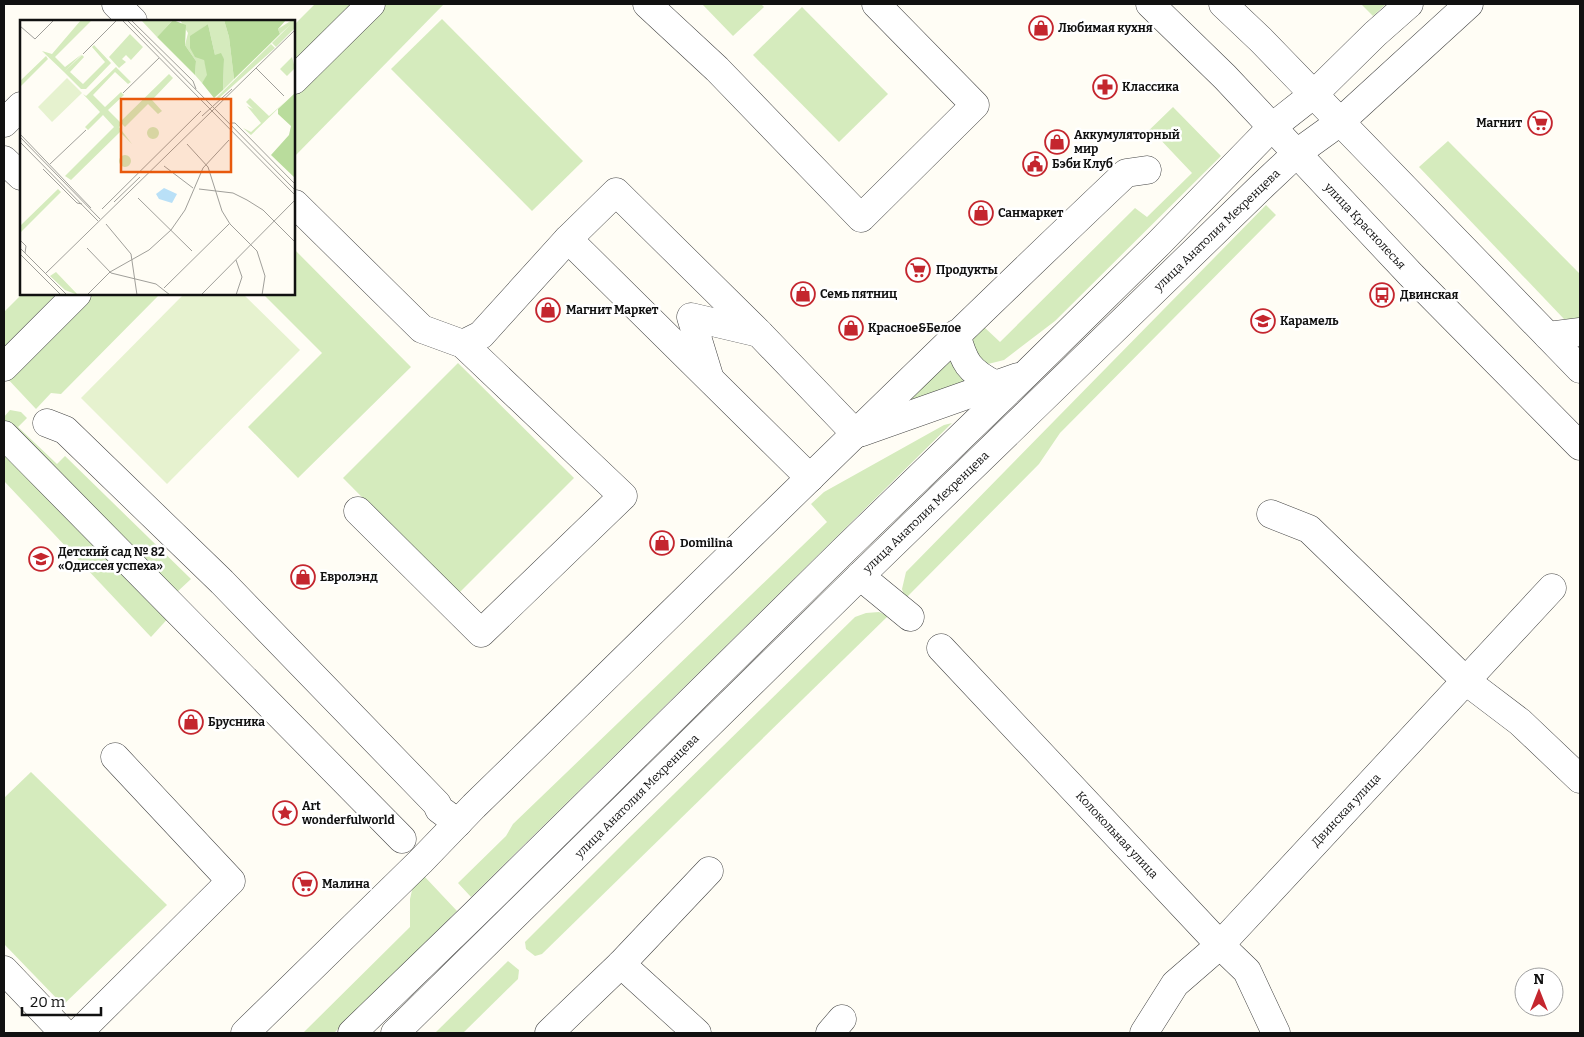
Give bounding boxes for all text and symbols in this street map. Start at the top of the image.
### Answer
shop icon: Любимая кухня [1028,15,1054,41]
inset map [20,20,295,295]
place label: Любимая кухня [1058,21,1153,35]
pharmacy icon: Классика [1092,74,1118,100]
place label: Классика [1122,80,1179,94]
supermarket icon: Магнит [1527,110,1553,136]
place label: Магнит [1476,116,1522,130]
place label: Аккумуляторный мир [1074,128,1180,156]
shop icon: Аккумуляторный мир [1044,129,1070,155]
public building icon: Бэби Клуб [1022,151,1048,177]
place label: Бэби Клуб [1052,157,1113,171]
street label: улица Анатолия Мехренцева [1151,166,1283,295]
street label: улица Краснолесья [1321,179,1409,272]
shop icon: Санмаркет [968,200,994,226]
place label: Санмаркет [998,206,1064,220]
supermarket icon: Продукты [905,257,931,283]
place label: Продукты [936,263,998,277]
shop icon: Семь пятниц [790,281,816,307]
bus stop icon: Двинская [1369,282,1395,308]
place label: Семь пятниц [820,287,897,301]
place label: Двинская [1400,288,1459,302]
shop icon: Магнит Маркет [535,297,561,323]
place label: Магнит Маркет [566,303,659,317]
school or university icon: Карамель [1250,308,1276,334]
place label: Карамель [1280,314,1339,328]
shop icon: Красное&Белое [838,315,864,341]
place label: Красное&Белое [868,321,962,335]
street label: улица Анатолия Мехренцева [860,448,992,577]
shop icon: Domilina [649,530,675,556]
place label: Domilina [680,536,733,550]
place label: Детский сад № 82 «Одиссея успеха» [58,545,165,573]
school or university icon: Детский сад № 82 «Одиссея успеха» [28,546,54,572]
shop icon: Евролэнд [290,564,316,590]
place label: Евролэнд [320,570,378,584]
shop icon: Брусника [178,709,204,735]
place label: Брусника [208,715,265,729]
street label: улица Анатолия Мехренцева [572,731,702,861]
street label: Двинская улица [1309,770,1384,849]
street label: Колокольная улица [1073,789,1161,882]
place label: Art wonderfulworld [301,799,395,827]
place icon: Art wonderfulworld [272,800,298,826]
supermarket icon: Малина [292,871,318,897]
place label: Малина [322,877,370,891]
north arrow [1514,967,1564,1017]
text: N [1534,971,1545,988]
scale bar [22,984,101,1016]
text: 20 m [30,993,66,1011]

